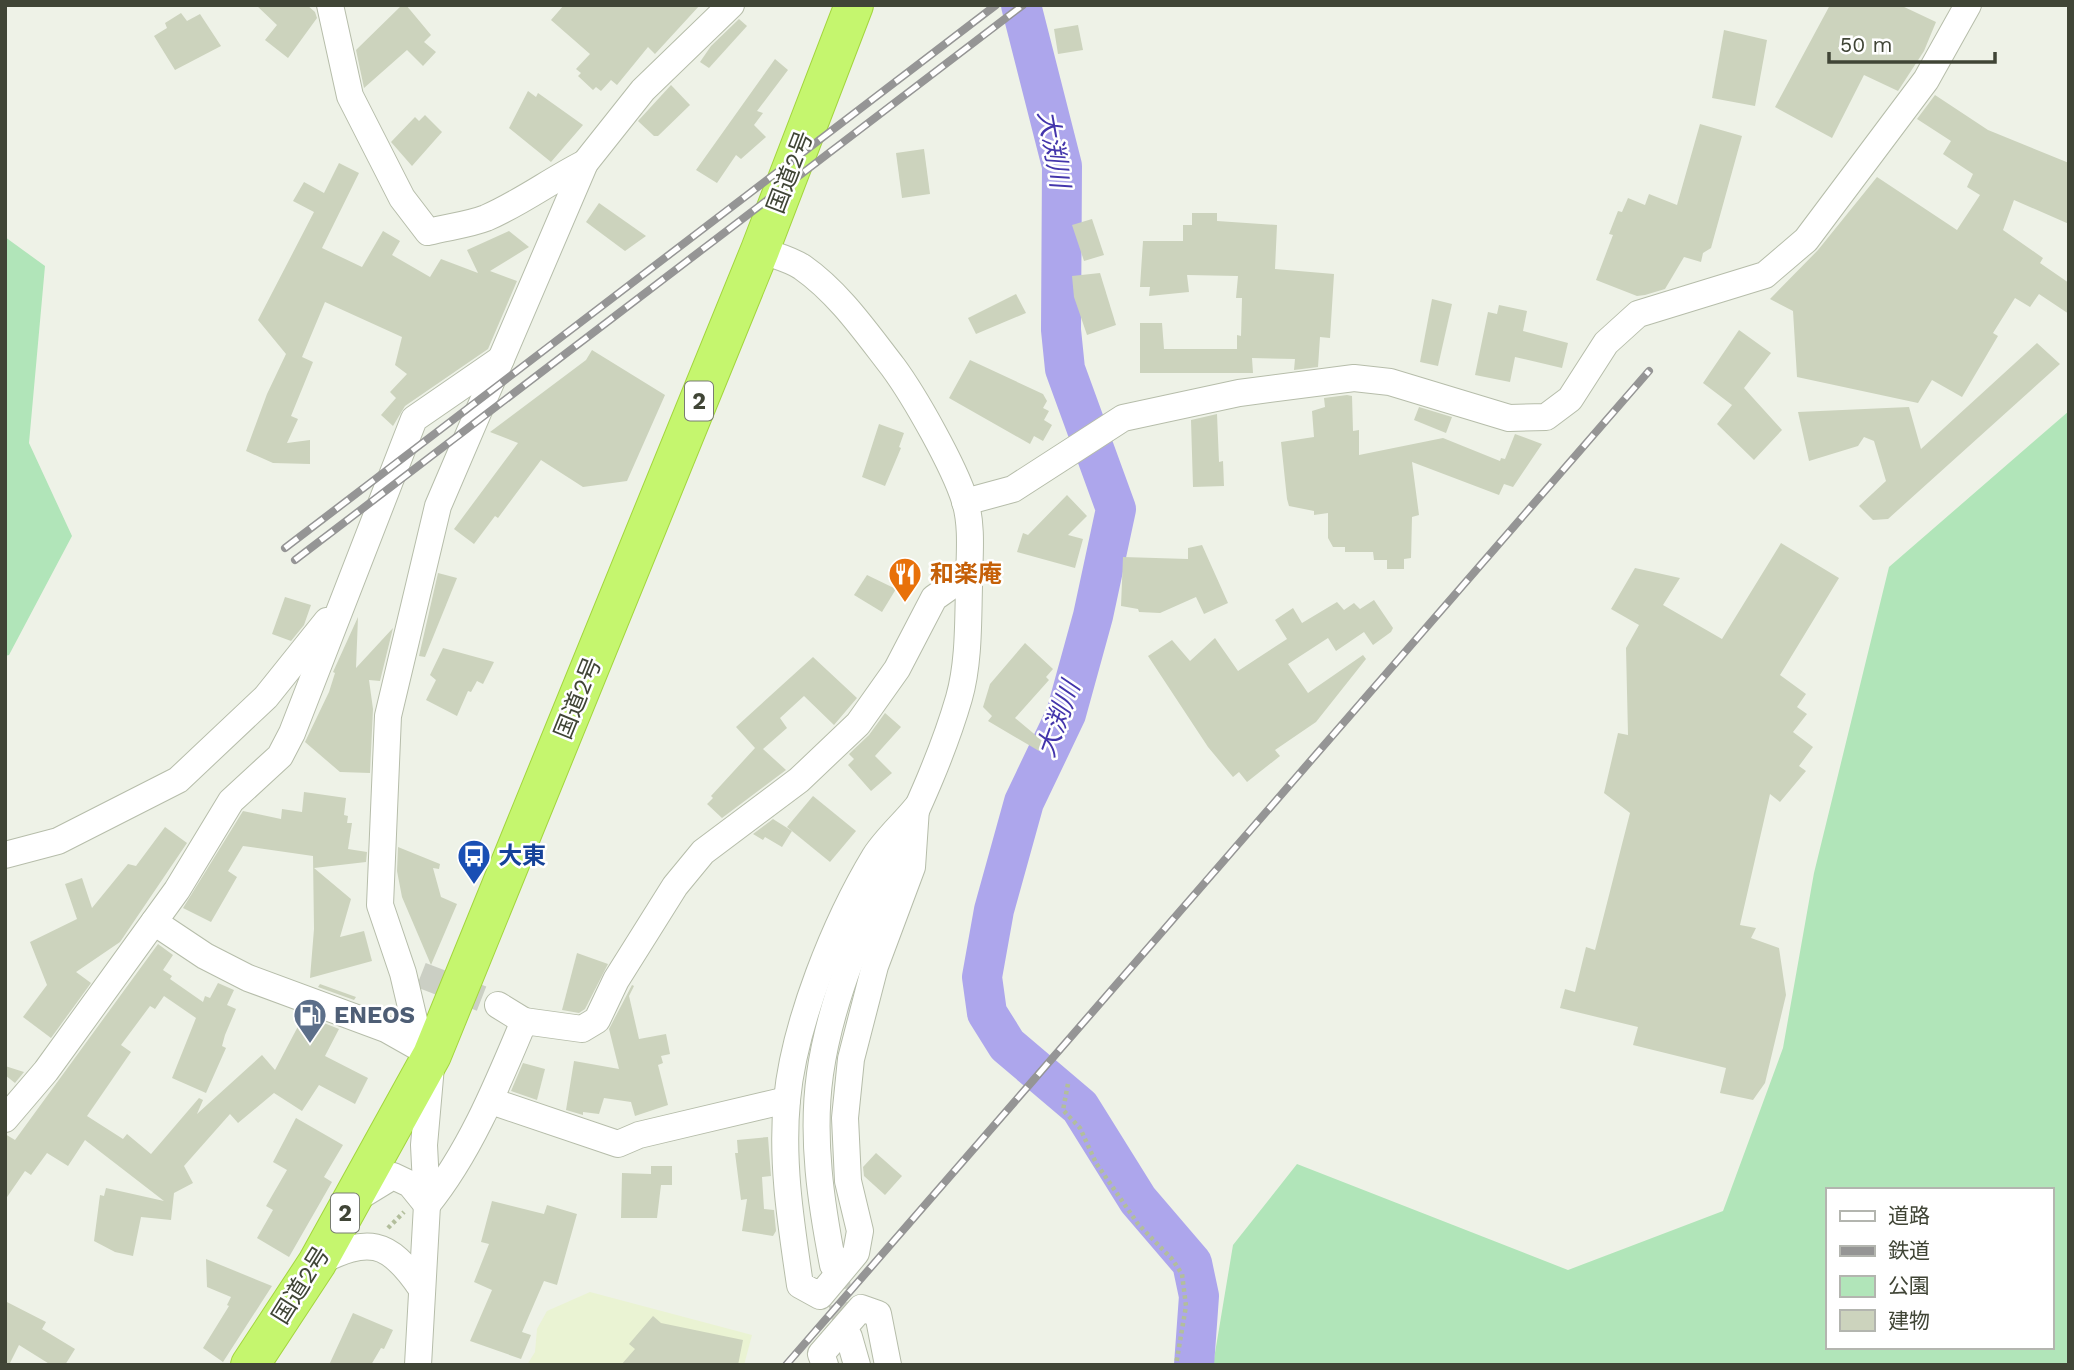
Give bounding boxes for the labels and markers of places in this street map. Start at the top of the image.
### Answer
restaurant icon: 和楽庵 [886,555,924,604]
place label: 和楽庵 [930,560,1002,588]
bus stop icon: 大東 [455,837,493,886]
place label: 大東 [498,842,546,870]
fuel station icon: ENEOS [291,996,329,1045]
place label: ENEOS [334,1001,415,1029]

